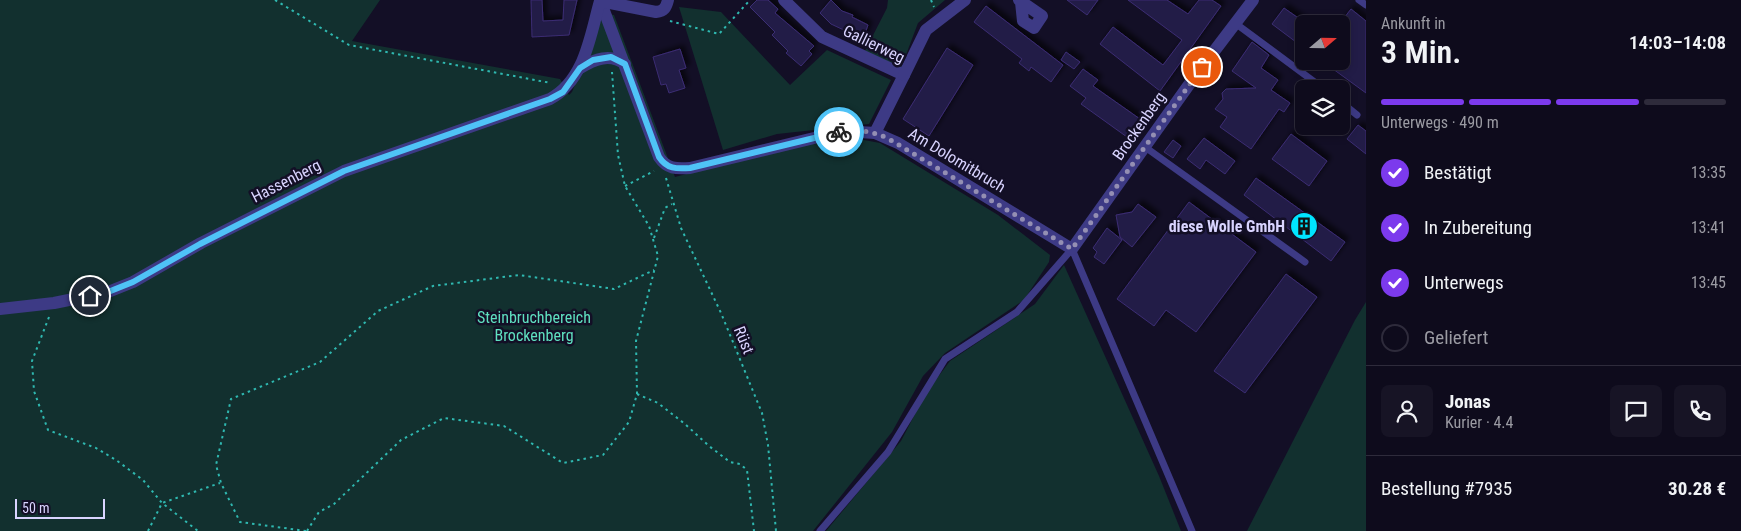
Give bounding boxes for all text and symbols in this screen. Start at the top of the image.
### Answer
text: Ankunft in [1381,14,1446,33]
north arrow [1295,15,1350,70]
map controls [1295,15,1350,135]
street label: Gallierweg [840,21,908,67]
text: 14:03–14:08 [1629,31,1726,54]
text: 3 Min. [1381,33,1461,71]
pin [1181,46,1223,88]
icon: bag [1188,53,1216,81]
button: layers [1295,80,1350,135]
street label: Brockenberg [1109,88,1169,164]
courier [814,107,864,157]
text: Unterwegs · 490 m [1381,113,1499,132]
icon: bike [825,118,853,146]
street label: Am Dolomitbruch [905,124,1009,196]
street label: Hassenberg [248,155,324,207]
icon: check [1381,159,1409,187]
text: Bestätigt [1424,161,1492,184]
text: 13:35 [1691,163,1726,182]
building icon: diese Wolle GmbH [1289,211,1319,241]
icon: check [1381,214,1409,242]
text: In Zubereitung [1424,216,1532,239]
place label: diese Wolle GmbH [1169,217,1285,236]
text: 13:41 [1691,218,1726,237]
icon: check [1381,269,1409,297]
text: Unterwegs [1424,271,1504,294]
text: 13:45 [1691,273,1726,292]
pin [69,275,111,317]
icon: home [76,282,104,310]
park label: Steinbruchbereich Brockenberg [477,308,591,345]
street label: Rüst [730,323,758,357]
text: Geliefert [1424,326,1488,349]
button: person [1381,385,1433,437]
button: chat [1610,385,1662,437]
button: phone [1674,385,1726,437]
text: Jonas [1445,390,1491,413]
text: Kurier · 4.4 [1445,413,1513,432]
text: Bestellung #7935 [1381,477,1512,500]
text: 30.28 € [1668,477,1726,500]
scale bar [15,496,105,519]
text: 50 m [22,500,50,516]

